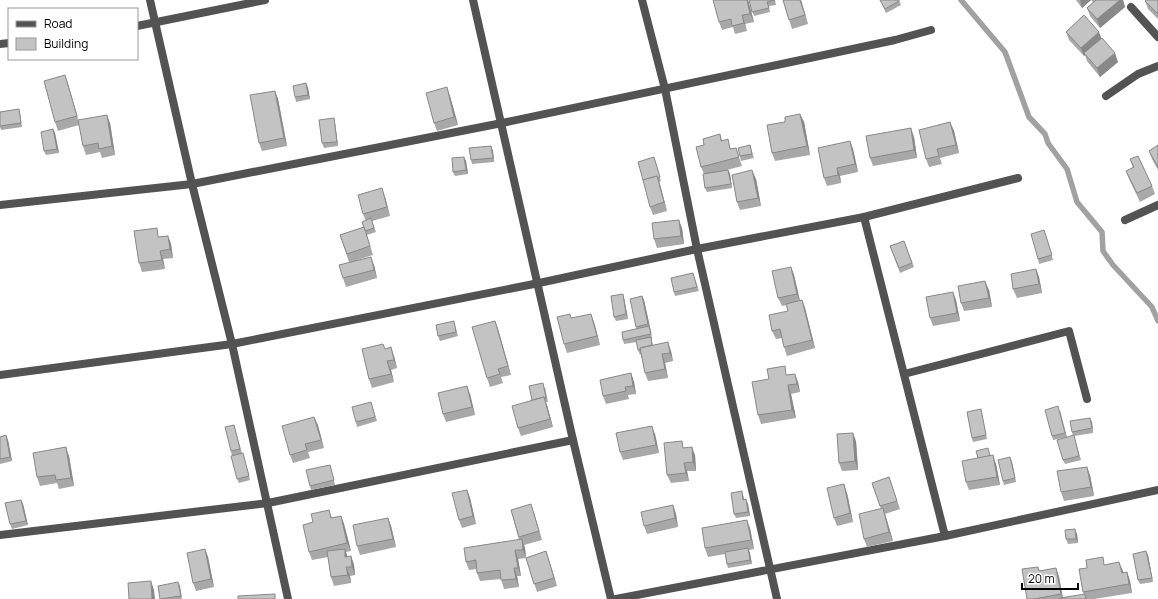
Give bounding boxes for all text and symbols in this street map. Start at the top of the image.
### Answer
legend [8,8,138,60]
text: Road [44,15,72,32]
text: Building [44,35,88,52]
scale bar [1022,565,1078,591]
text: 20 m [1028,570,1055,587]

